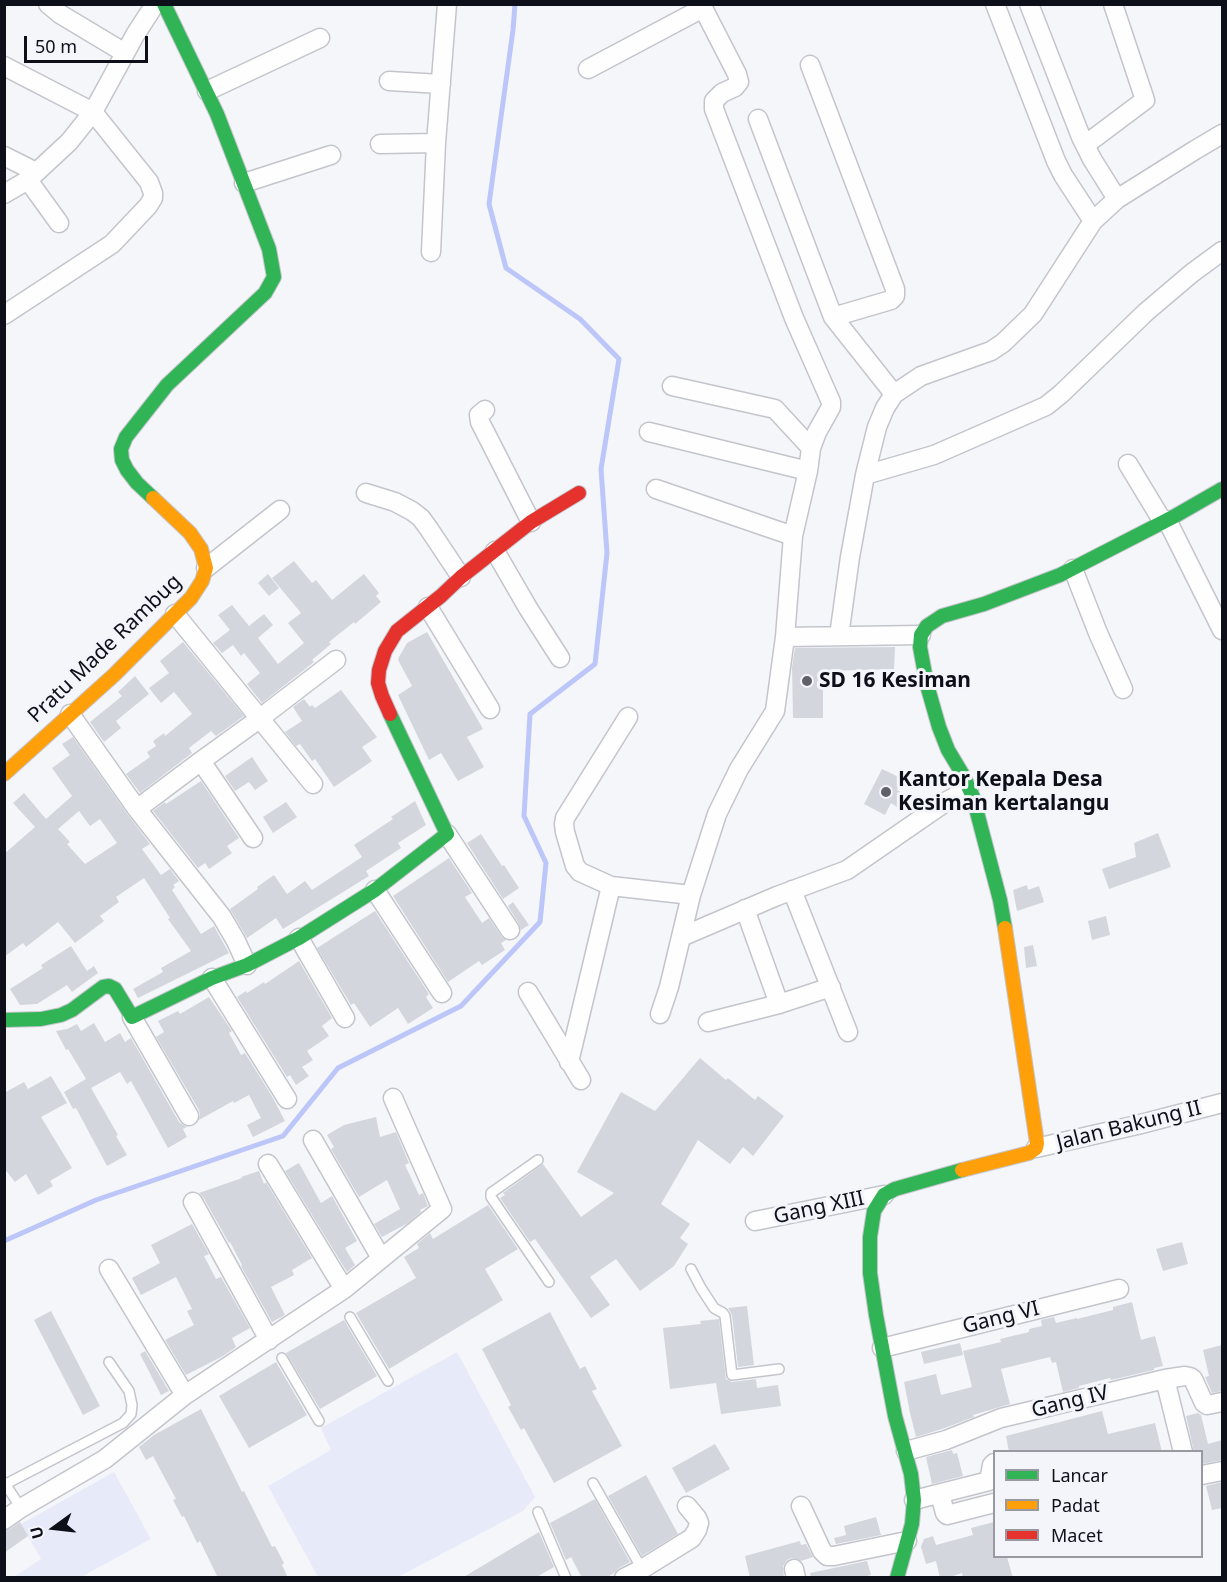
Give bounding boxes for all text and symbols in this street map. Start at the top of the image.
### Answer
scale bar [27,24,152,62]
text: 50 m [35,34,77,58]
street label: Pratu Made Rambug [23,569,187,729]
place label: SD 16 Kesiman [819,668,971,694]
marker: SD 16 Kesiman [800,674,814,688]
place label: Kantor Kepala Desa Kesiman kertalangu [898,767,1110,817]
marker: Kantor Kepala Desa Kesiman kertalangu [879,785,893,799]
street label: Jalan Bakung II [1054,1096,1204,1156]
street label: Gang XIII [771,1186,867,1230]
street label: Gang VI [960,1296,1042,1340]
street label: Gang IV [1029,1380,1111,1424]
legend [993,1450,1203,1558]
text: Lancar [1051,1463,1108,1487]
text: Padat [1051,1493,1100,1517]
north arrow [24,1498,84,1558]
text: Macet [1051,1523,1103,1547]
text: U [24,1524,49,1541]

